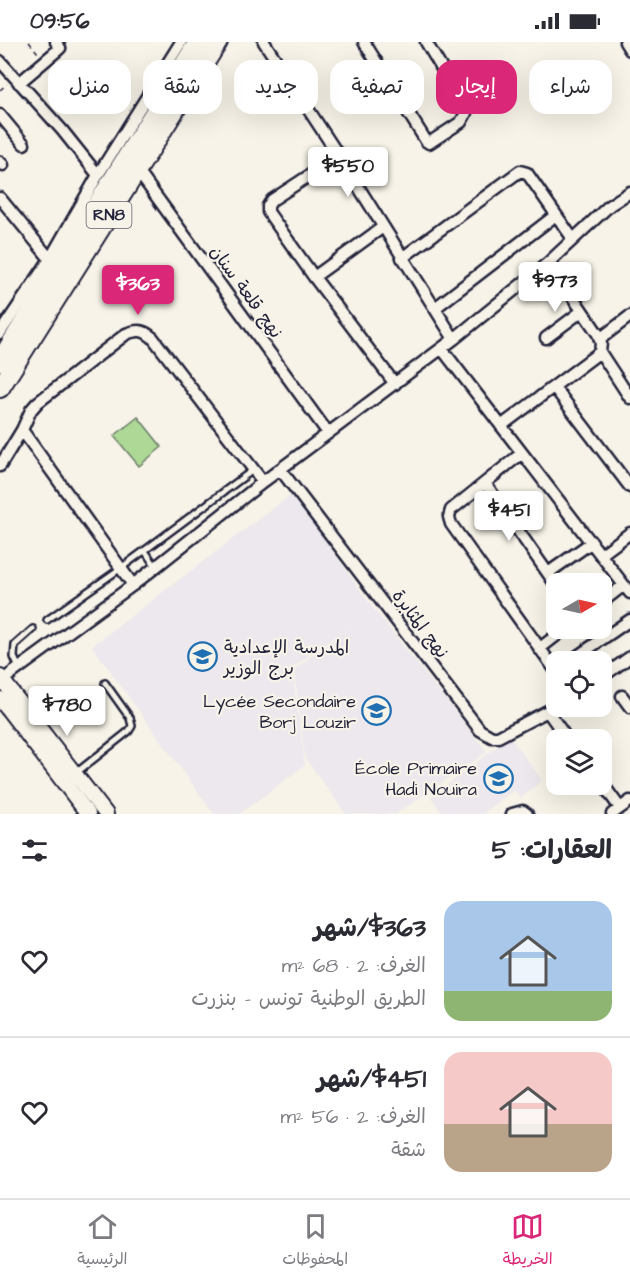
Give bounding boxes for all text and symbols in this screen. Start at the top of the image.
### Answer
text: 09:56 [30,6,89,37]
chip: منزل [48,60,131,114]
chip: شقة [143,60,222,114]
chip: جديد [234,60,318,114]
chip: تصفية [330,60,424,114]
chip: إيجار [436,60,517,114]
chip: شراء [529,60,612,114]
pin: $550 [312,147,384,198]
text: $550 [322,152,374,180]
road number: RN8 [86,202,132,228]
street label: نهج قلعة سنان [204,240,288,344]
pin: $973 [519,262,591,313]
pin: $363 [102,265,174,316]
text: $973 [533,267,578,295]
text: $363 [116,270,160,298]
pin: $451 [473,491,545,542]
text: $451 [488,496,530,524]
north arrow [546,573,612,639]
map controls [546,573,612,795]
street label: نهج المثابرة [386,584,454,664]
place label: المدرسة الإعدادية برج الوزير [222,635,349,681]
school or university icon: المدرسة الإعدادية برج الوزير [187,641,219,673]
button: locate [546,651,612,717]
pin: $780 [31,686,103,737]
place label: Lycée Secondaire Borj Louzir [203,689,356,735]
text: $780 [42,691,92,719]
school or university icon: Lycée Secondaire Borj Louzir [361,695,393,727]
button: layers [546,729,612,795]
place label: École Primaire Hadi Nouira [355,756,477,802]
school or university icon: École Primaire Hadi Nouira [482,762,514,794]
text: العقارات: 5 [492,832,612,868]
icon: filters [18,834,51,867]
text: $363/شهر [314,910,426,946]
icon: home [492,925,564,997]
icon: heart [18,945,51,978]
text: الغرف: 2 · 68 m² [282,952,426,980]
text: الطريق الوطنية تونس - بنزرت [191,985,426,1013]
text: $451/شهر [317,1061,426,1097]
icon: home [492,1076,564,1148]
icon: heart [18,1096,51,1129]
text: الغرف: 2 · 56 m² [280,1103,426,1131]
text: شقة [391,1136,426,1164]
tab: الرئيسية [77,1210,128,1273]
tab: المحفوظات [282,1210,348,1273]
tab: الخريطة [503,1210,553,1273]

